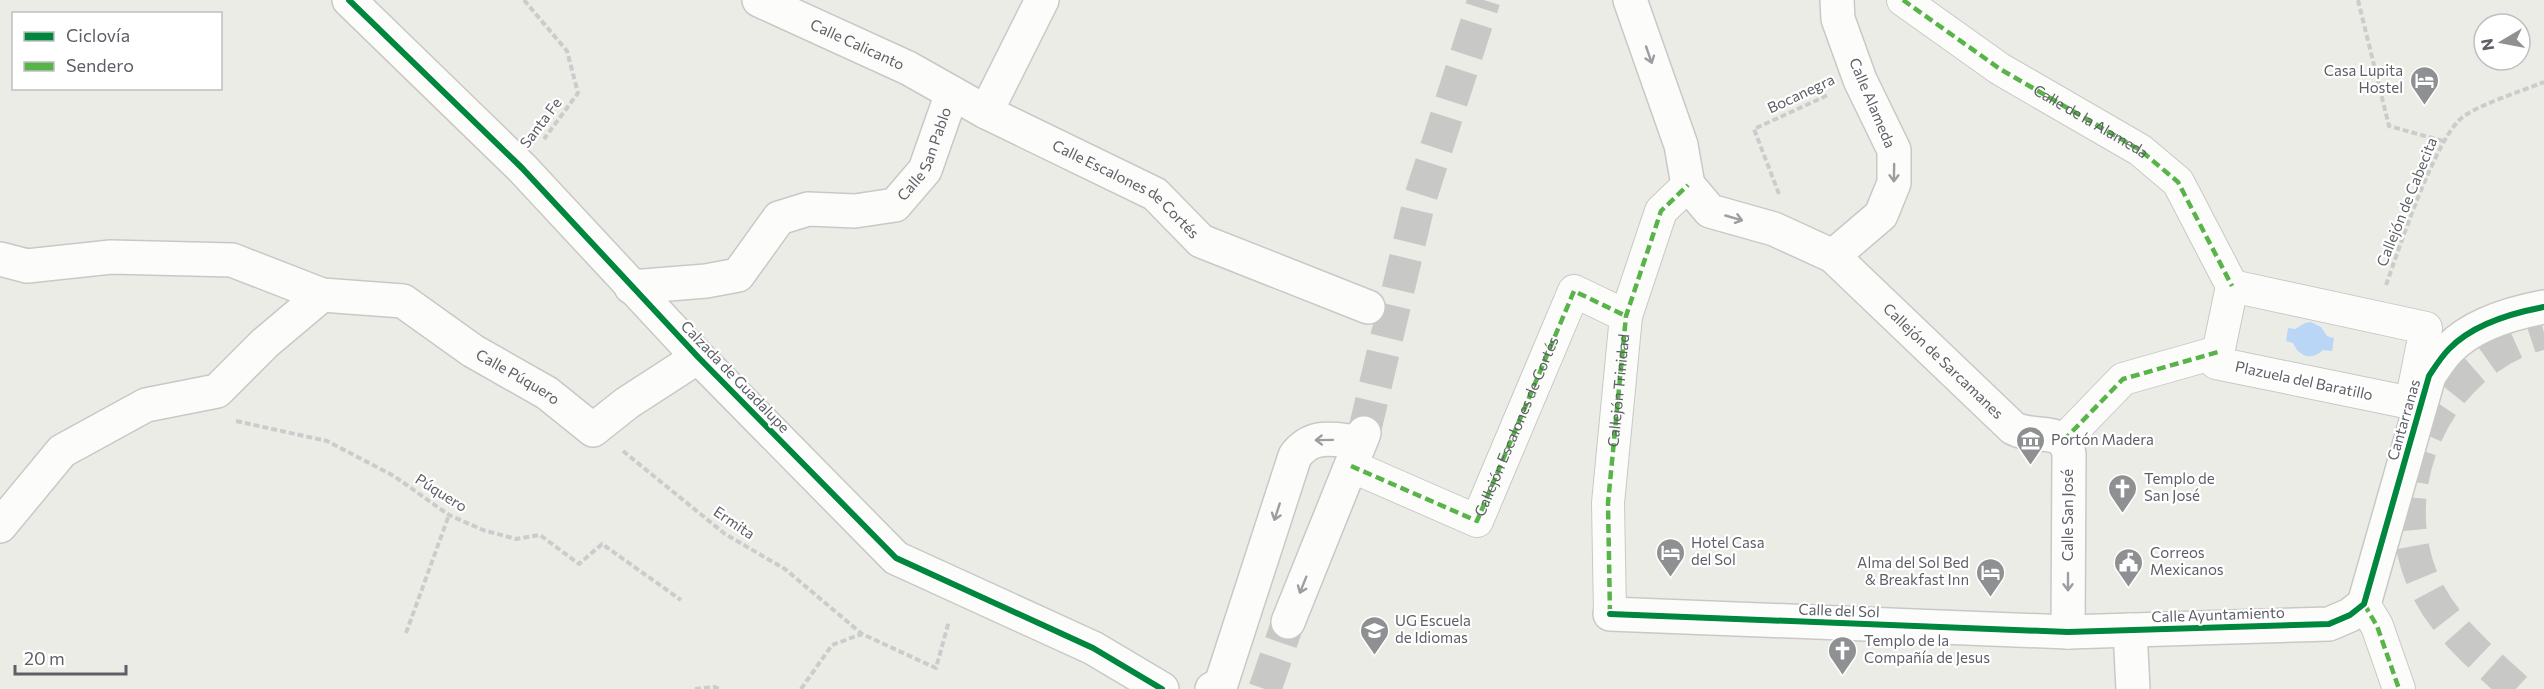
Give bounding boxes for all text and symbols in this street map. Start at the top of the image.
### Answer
legend [12,12,222,90]
north arrow [2472,12,2532,72]
street label: Calle Calicanto [808,15,908,73]
text: Ciclovía [66,24,130,46]
text: N [2476,37,2497,52]
one-way arrow [1645,45,1656,64]
text: Sendero [66,54,134,76]
street label: Calle Alameda [1846,55,1900,150]
place label: Casa Lupita Hostel [2324,61,2403,96]
hotel icon: Casa Lupita Hostel [2408,64,2440,106]
street label: Bocanegra [1764,70,1837,117]
street label: Calle de la Alameda [2031,80,2153,161]
street label: Santa Fe [515,94,565,151]
street label: Calle San Pablo [893,105,954,204]
street label: Callejón de Cabecita [2372,134,2440,269]
street label: Calle Escalones de Cortés [1050,136,1203,242]
one-way arrow [1888,162,1900,182]
one-way arrow [1724,213,1743,224]
street label: Callejón de Sarcamanes [1880,299,2008,422]
street label: Calzada de Guadalupe [678,317,794,436]
street label: Callejón Escalones de Cortés [1470,333,1562,519]
street label: Callejón Trinidad [1603,333,1632,448]
street label: Calle Púquero [473,345,564,408]
street label: Plazuela del Baratillo [2234,357,2375,403]
street label: Cantarranas [2383,377,2423,462]
museum icon: Portón Madera [2014,424,2046,466]
place label: Portón Madera [2051,430,2154,448]
one-way arrow [1315,435,1334,446]
street label: Púquero [412,469,471,515]
street label: Calle San José [2058,469,2076,561]
place label: Templo de San José [2144,469,2215,504]
church icon: Templo de San José [2107,472,2139,514]
street label: Ermita [711,502,759,542]
one-way arrow [1270,502,1281,521]
place label: Hotel Casa del Sol [1691,533,1765,568]
hotel icon: Hotel Casa del Sol [1654,536,1686,578]
place label: Correos Mexicanos [2150,543,2224,578]
public building icon: Correos Mexicanos [2113,546,2145,588]
place label: Alma del Sol Bed & Breakfast Inn [1857,553,1969,588]
hotel icon: Alma del Sol Bed & Breakfast Inn [1974,556,2006,598]
one-way arrow [2062,571,2074,591]
one-way arrow [1297,575,1308,594]
street label: Calle del Sol [1798,600,1880,620]
street label: Calle Ayuntamiento [2151,603,2285,625]
place label: UG Escuela de Idiomas [1395,611,1471,646]
school or university icon: UG Escuela de Idiomas [1358,614,1390,656]
place label: Templo de la Compañía de Jesus [1864,631,1990,666]
church icon: Templo de la Compañía de Jesus [1827,634,1859,676]
scale bar [15,638,126,676]
text: 20 m [24,647,65,669]

